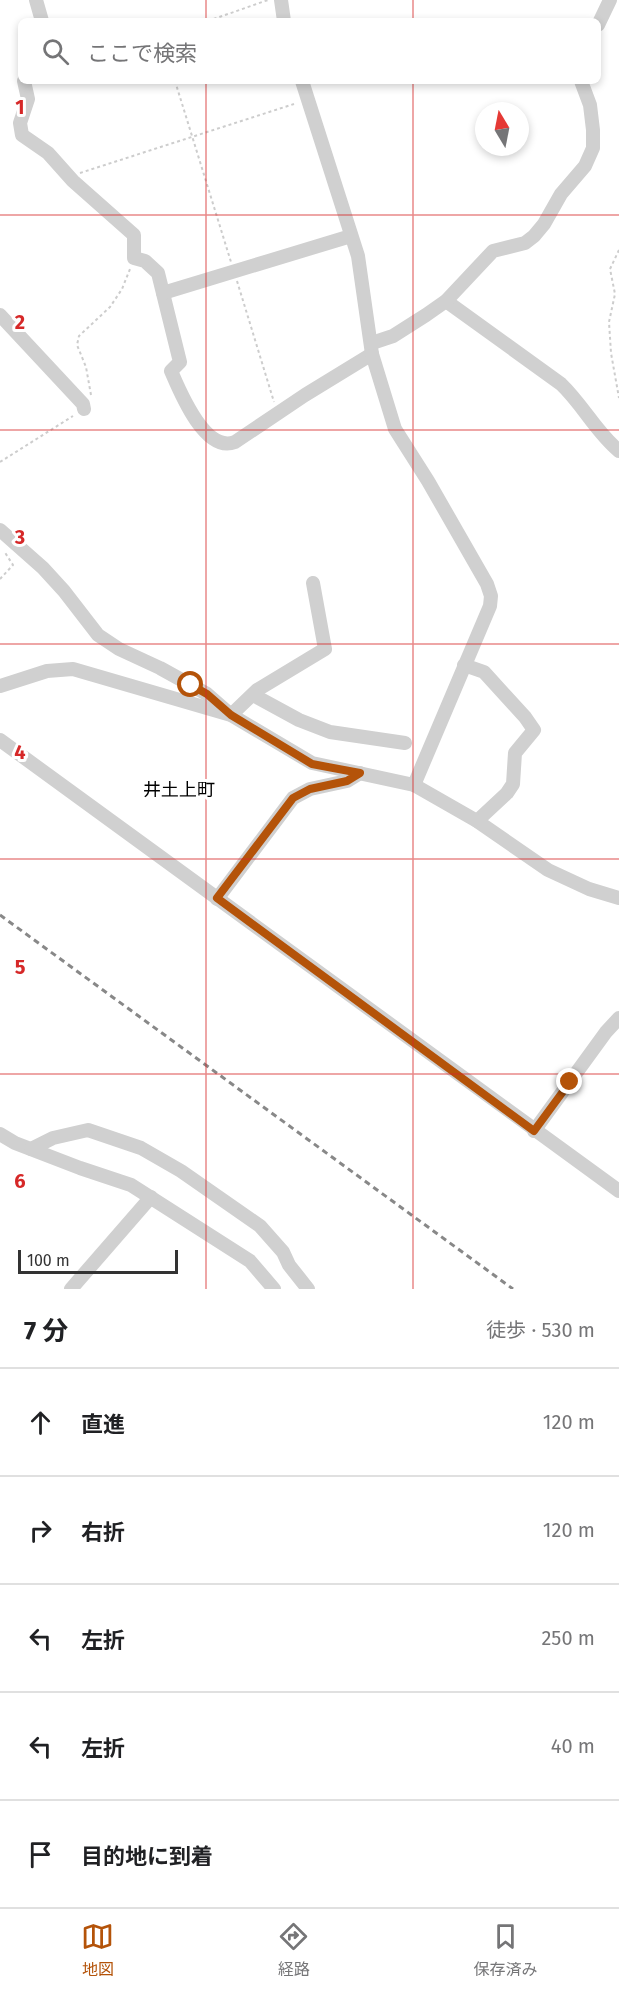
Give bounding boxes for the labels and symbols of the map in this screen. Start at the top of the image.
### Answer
text: 1 [15,95,25,119]
north arrow [475,102,529,156]
text: 2 [15,310,25,334]
text: 3 [14,525,25,549]
route start [177,671,203,697]
text: 4 [14,740,26,764]
district label: 井土上町 [143,779,215,801]
text: 5 [15,955,26,979]
route end [556,1068,582,1094]
text: 6 [14,1169,26,1193]
scale bar [18,1247,178,1274]

